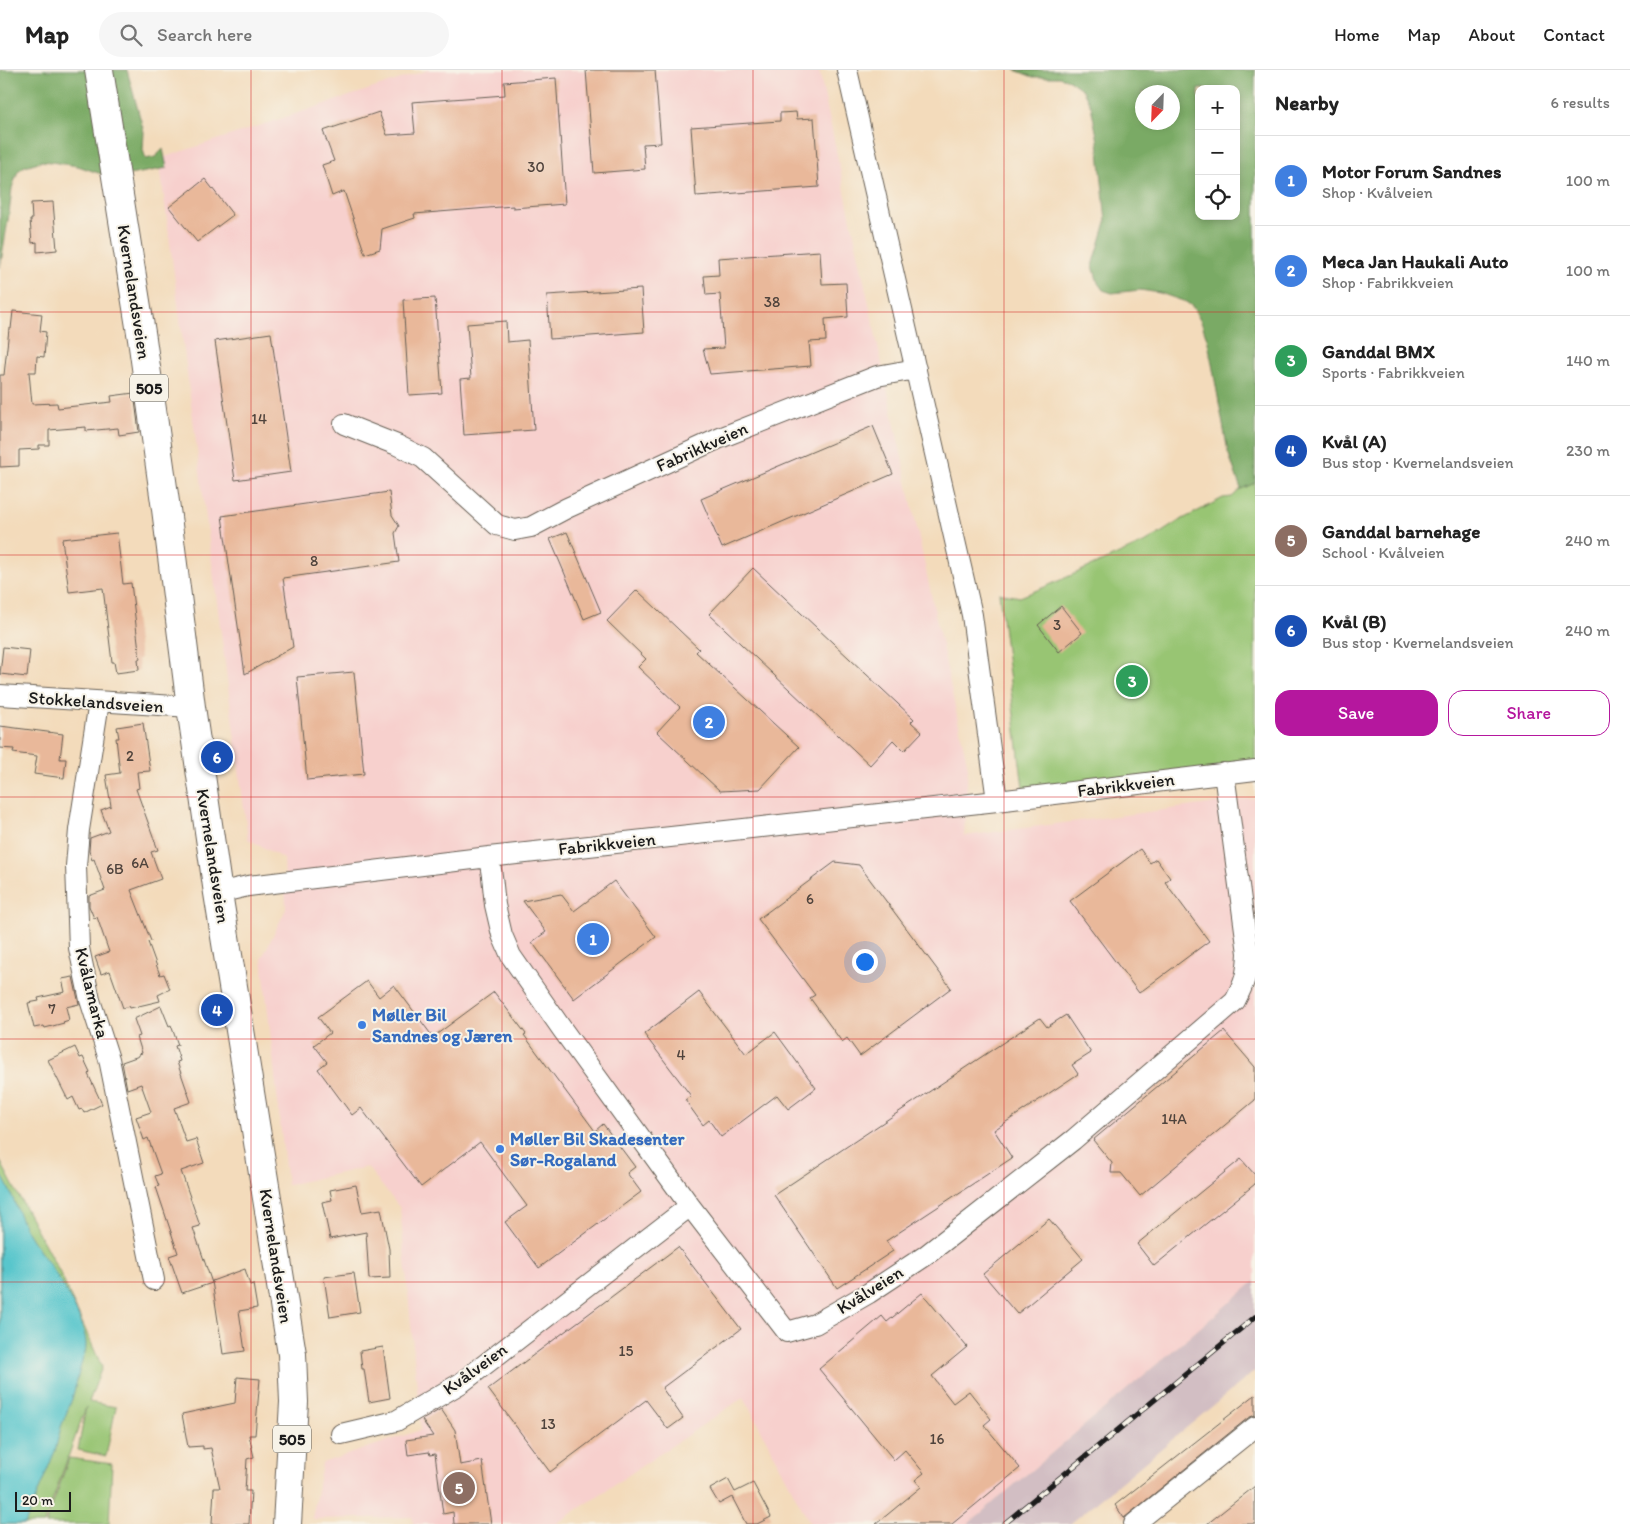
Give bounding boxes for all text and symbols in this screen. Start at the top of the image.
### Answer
search box [99,12,449,57]
text: Map [25,20,69,49]
icon: search [117,21,145,49]
text: Search here [157,23,252,46]
text: Home [1334,24,1380,46]
text: Map [1408,24,1441,46]
text: About [1469,24,1515,46]
text: Contact [1543,24,1605,46]
north arrow [1135,85,1180,130]
map controls [1195,85,1240,220]
button: + [1195,85,1240,130]
text: Nearby [1275,90,1339,115]
text: 6 results [1550,93,1610,112]
button: − [1195,130,1240,175]
house number: 30 [527,158,545,176]
text: Motor Forum Sandnes [1322,160,1501,183]
text: 1 [1287,171,1295,190]
text: 100 m [1566,171,1610,190]
button: locate [1195,175,1240,220]
text: Shop · Kvålveien [1322,183,1433,202]
street label: Kvernelandsveien [113,223,155,361]
text: Meca Jan Haukali Auto [1322,250,1508,273]
text: 2 [1287,261,1295,280]
text: 100 m [1566,261,1610,280]
text: Shop · Fabrikkveien [1322,273,1454,292]
house number: 38 [764,293,780,311]
text: Ganddal BMX [1322,340,1435,363]
text: 3 [1287,351,1295,370]
text: 140 m [1566,351,1610,370]
text: Sports · Fabrikkveien [1322,363,1465,382]
road number: 505 [130,374,168,402]
house number: 14 [251,410,267,428]
street label: Fabrikkveien [653,417,751,477]
text: Kvål (A) [1322,430,1387,453]
text: 4 [1286,441,1296,460]
text: 230 m [1566,441,1610,460]
text: Bus stop · Kvernelandsveien [1322,453,1514,472]
text: Ganddal barnehage [1322,520,1480,543]
text: 5 [1287,531,1295,550]
text: 240 m [1565,531,1610,550]
text: School · Kvålveien [1322,543,1445,562]
house number: 8 [310,552,318,570]
text: Kvål (B) [1322,610,1387,633]
house number: 3 [1053,616,1061,634]
text: 6 [1287,621,1295,640]
text: 240 m [1565,621,1610,640]
text: Bus stop · Kvernelandsveien [1322,633,1514,652]
pin: 3 [1116,662,1148,700]
street label: Stokkelandsveien [28,686,164,718]
button: Save [1275,690,1438,736]
button: Share [1448,690,1610,736]
pin: 2 [693,703,725,741]
pin: 6 [201,738,233,776]
house number: 2 [126,747,134,765]
street label: Fabrikkveien [1076,768,1176,802]
street label: Kvernelandsveien [192,787,234,925]
street label: Fabrikkveien [557,828,657,860]
house number: 6A [131,854,149,872]
house number: 6B [106,860,124,878]
house number: 6 [806,890,814,908]
pin: 1 [577,920,609,958]
street label: Kvålamarka [70,945,114,1041]
your location [852,949,878,975]
pin: 4 [201,991,233,1029]
house number: 7 [48,1000,56,1018]
place label: Møller Bil Sandnes og Jæren [372,1004,513,1047]
marker: Møller Bil Sandnes og Jæren [356,1019,368,1031]
house number: 4 [676,1046,686,1064]
house number: 14A [1161,1110,1187,1128]
place label: Møller Bil Skadesenter Sør-Rogaland [510,1128,685,1171]
marker: Møller Bil Skadesenter Sør-Rogaland [494,1143,506,1155]
street label: Kvernelandsveien [255,1187,297,1325]
street label: Kvålveien [833,1261,907,1319]
street label: Kvålveien [438,1338,512,1400]
house number: 15 [619,1342,634,1360]
house number: 13 [540,1415,556,1433]
road number: 505 [273,1426,311,1452]
house number: 16 [930,1430,945,1448]
pin: 5 [443,1469,475,1507]
scale bar [15,1489,71,1512]
text: 20 m [22,1492,53,1509]

